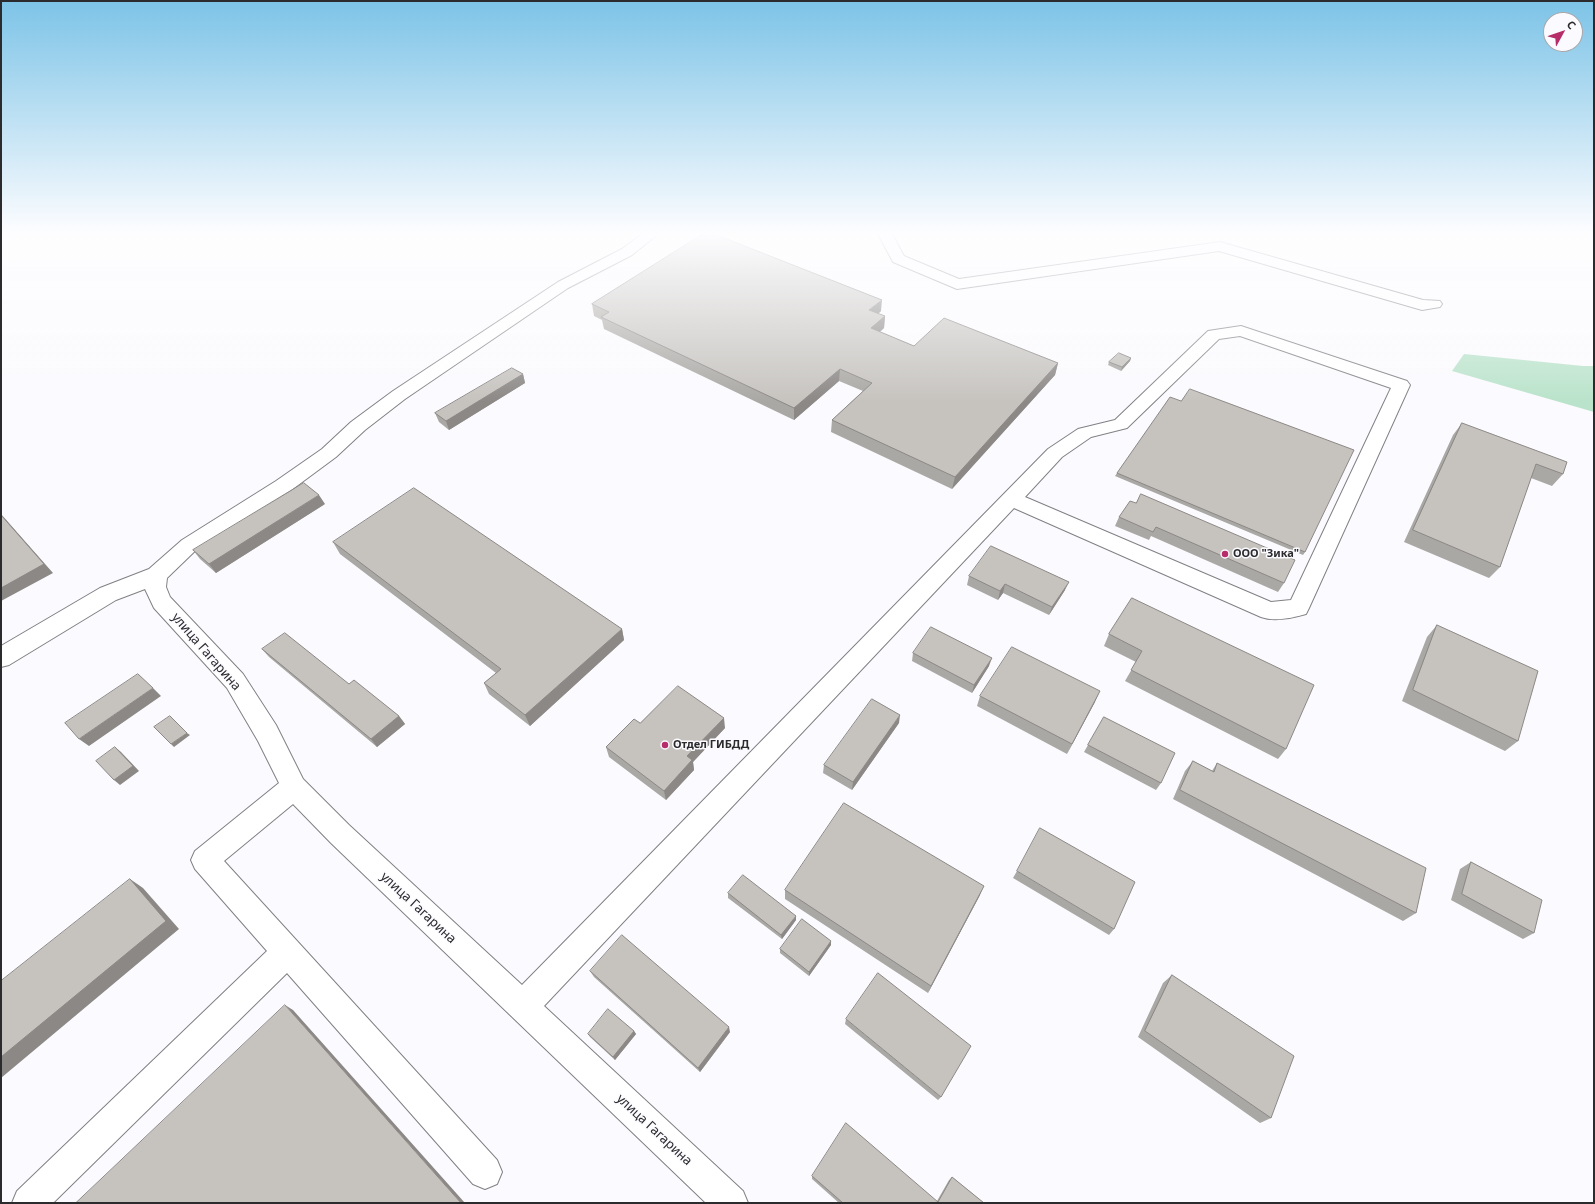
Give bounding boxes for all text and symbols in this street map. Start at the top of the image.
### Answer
north arrow [1543,12,1583,52]
text: С [1564,17,1580,32]
place label: ООО "Зика" [1233,547,1299,561]
marker: ООО "Зика" [1220,549,1230,559]
street label: улица Гагарина [168,610,244,694]
place label: Отдел ГИБДД [673,738,749,752]
marker: Отдел ГИБДД [660,740,670,750]
street label: улица Гагарина [377,869,459,947]
street label: улица Гагарина [613,1091,695,1169]

